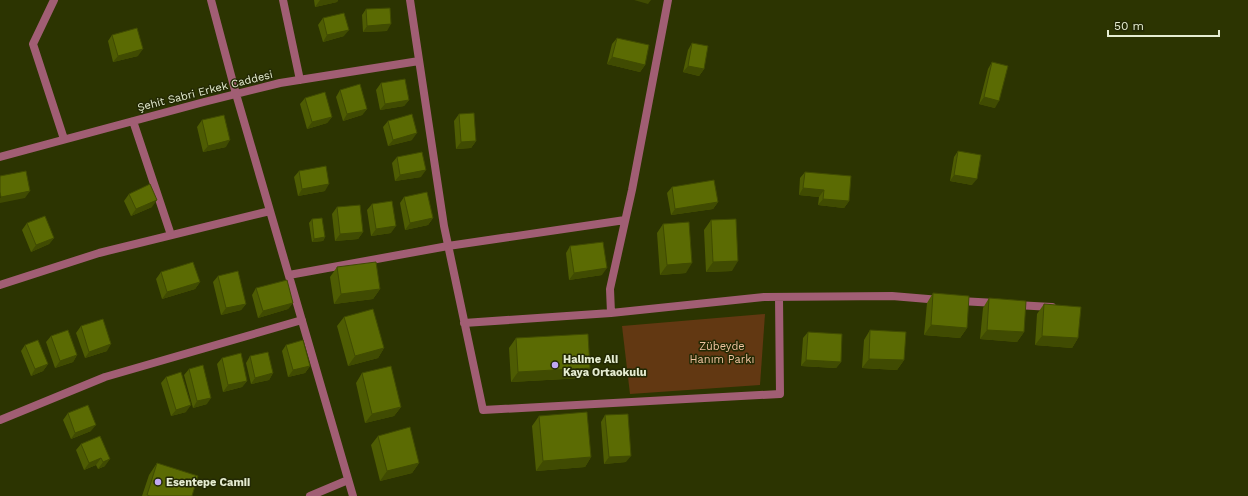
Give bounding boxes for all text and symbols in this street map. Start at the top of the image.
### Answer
scale bar [1108,12,1219,38]
text: 50 m [1114,19,1144,33]
street label: Şehit Sabri Erkek Caddesi [136,68,274,114]
park label: Zübeyde Hanım Parkı [690,340,754,366]
place label: Halime Ali Kaya Ortaokulu [563,353,647,379]
marker: Halime Ali Kaya Ortaokulu [550,360,560,370]
place label: Esentepe Camii [166,476,250,489]
marker: Esentepe Camii [153,477,163,487]

